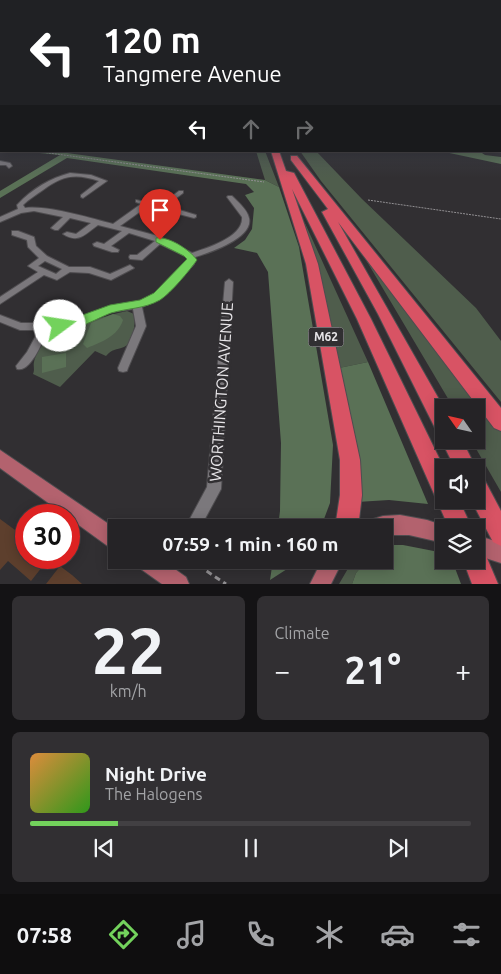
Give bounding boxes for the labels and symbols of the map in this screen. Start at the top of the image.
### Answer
pin [139,189,181,240]
position arrow [33,299,85,351]
street label: WORTHINGTON AVENUE [206,302,236,482]
road number: M62 [308,328,344,347]
north arrow [435,399,485,449]
speed limit sign: 30 [15,504,80,569]

